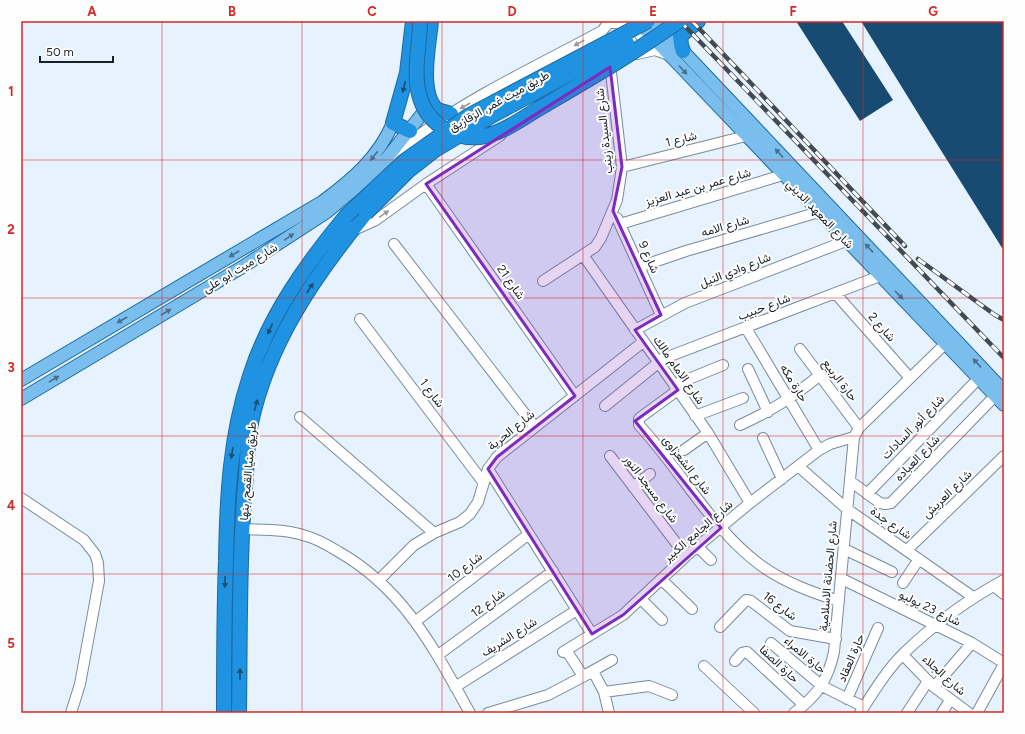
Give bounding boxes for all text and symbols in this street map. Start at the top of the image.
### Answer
text: A [87,4,97,19]
text: B [228,4,236,19]
text: C [367,4,377,19]
text: D [507,4,517,19]
text: E [649,4,657,19]
text: F [789,4,797,19]
text: G [928,4,938,19]
scale bar [40,38,113,64]
one-way arrow [573,40,585,47]
text: 50 m [46,45,74,59]
one-way arrow [678,65,688,75]
street label: طريق ميت غمر, الزقازيق [446,68,552,135]
one-way arrow [400,81,406,93]
text: 1 [8,84,14,99]
street label: شارع السيدة زينب [593,87,617,174]
one-way arrow [459,102,471,109]
street label: شارع 1 [664,128,699,152]
one-way arrow [775,148,784,158]
one-way arrow [369,151,378,162]
street label: شارع عمر بن عبد العزيز [643,165,753,211]
street label: شارع المعهد الديني [781,177,857,254]
one-way arrow [379,210,390,218]
street label: شارع الامه [699,212,751,241]
text: 2 [7,222,15,237]
one-way arrow [283,234,295,241]
street label: شارع 9 [634,239,662,276]
street label: شارع ميت ابو على [200,240,281,297]
one-way arrow [864,243,874,253]
street label: شارع وادي النيل [697,250,774,293]
one-way arrow [228,251,239,258]
street label: شارع 21 [493,262,528,303]
one-way arrow [306,283,314,293]
one-way arrow [894,290,904,300]
street label: شارع حبيب [736,291,793,325]
one-way arrow [160,309,172,316]
street label: شارع 2 [864,310,899,346]
one-way arrow [116,317,127,324]
one-way arrow [267,323,273,335]
street label: شارع الامام مالك [649,333,708,408]
street label: حارة الربيع [818,356,860,405]
one-way arrow [972,358,982,368]
text: 3 [7,360,15,375]
street label: حارة مكه [776,362,811,405]
one-way arrow [48,375,60,382]
street label: شارع 1 [415,376,447,411]
street label: شارع أنور السادات [879,392,949,464]
one-way arrow [253,399,259,411]
street label: شارع الحرية [485,407,538,455]
street label: طريق منيا القمح, بنها [237,421,261,521]
street label: شارع العباده [892,432,944,485]
street label: شارع الشعراوى [658,433,714,498]
one-way arrow [229,446,235,459]
street label: شارع مسجد النور [619,452,681,527]
street label: شارع العريش [919,467,976,523]
street label: شارع الجامع الكبير [660,497,737,567]
text: 4 [7,498,15,513]
street label: شارع جدة [867,504,914,544]
street label: شارع الحضانة الاسلامية [816,520,842,632]
street label: شارع 10 [445,549,486,586]
one-way arrow [222,576,228,589]
street label: شارع 12 [468,586,509,622]
street label: شارع 23 يوليو [896,587,963,631]
street label: شارع 16 [759,589,800,625]
street label: شارع الشريف [479,614,540,661]
street label: حارة العقاد [835,632,868,685]
street label: حارة الامراء [781,633,829,677]
text: 5 [7,636,15,651]
street label: حارة الصفا [756,642,802,686]
street label: شارع الجلاء [918,652,969,700]
one-way arrow [237,667,243,680]

